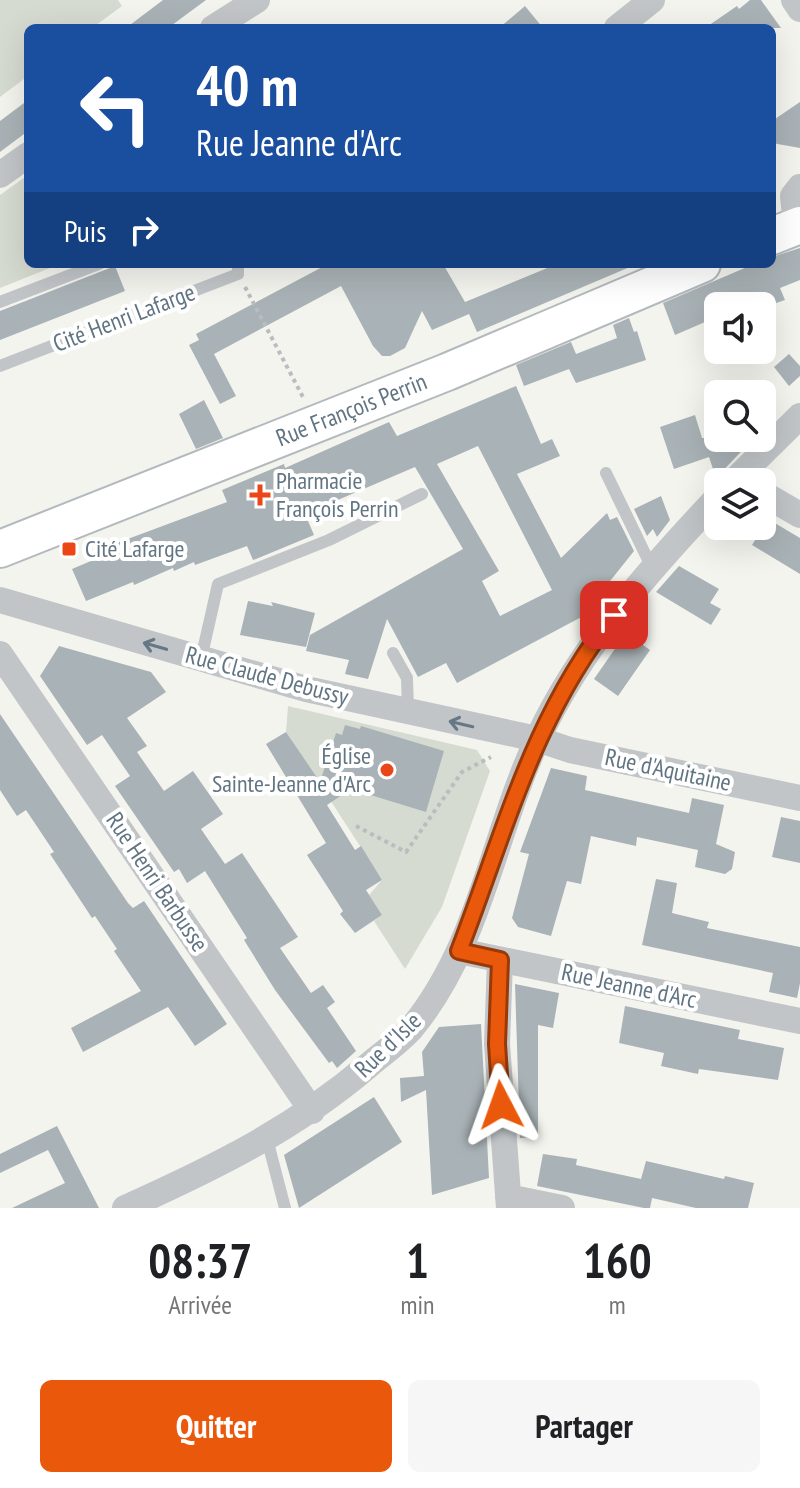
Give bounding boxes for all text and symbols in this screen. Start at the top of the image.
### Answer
text: 40 m [196,49,298,121]
icon: left [64,56,168,160]
text: Rue Jeanne d'Arc [196,119,402,166]
icon: right [122,208,166,252]
text: Puis [64,211,106,250]
street label: Cité Henri Lafarge [48,276,199,359]
map controls [704,292,776,540]
button: sound [704,292,776,364]
street label: Rue François Perrin [271,366,431,453]
button: search [704,380,776,452]
place label: Pharmacie François Perrin [276,465,398,524]
button: layers [704,468,776,540]
marker: Pharmacie François Perrin [251,486,269,504]
place label: Cité Lafarge [85,533,184,564]
marker: Cité Lafarge [60,540,78,558]
pin [580,581,648,649]
icon: arrive [592,593,636,637]
one-way arrow [142,638,168,653]
street label: Rue Claude Debussy [182,639,352,712]
one-way arrow [448,716,474,731]
place label: Église Sainte-Jeanne d'Arc [212,740,371,799]
street label: Rue d'Aquitaine [602,741,734,798]
marker: Église Sainte-Jeanne d'Arc [378,761,396,779]
street label: Rue Henri Barbusse [99,806,215,957]
street label: Rue Jeanne d'Arc [559,956,700,1015]
street label: Rue d'Isle [348,1005,428,1084]
position arrow [459,1063,543,1147]
text: 08:37 [148,1229,252,1291]
text: 1 [406,1229,429,1291]
text: 160 [583,1229,652,1291]
text: Arrivée [168,1288,232,1321]
text: min [400,1288,434,1321]
text: m [609,1288,626,1321]
button: Quitter [40,1380,392,1472]
button: Partager [408,1380,760,1472]

